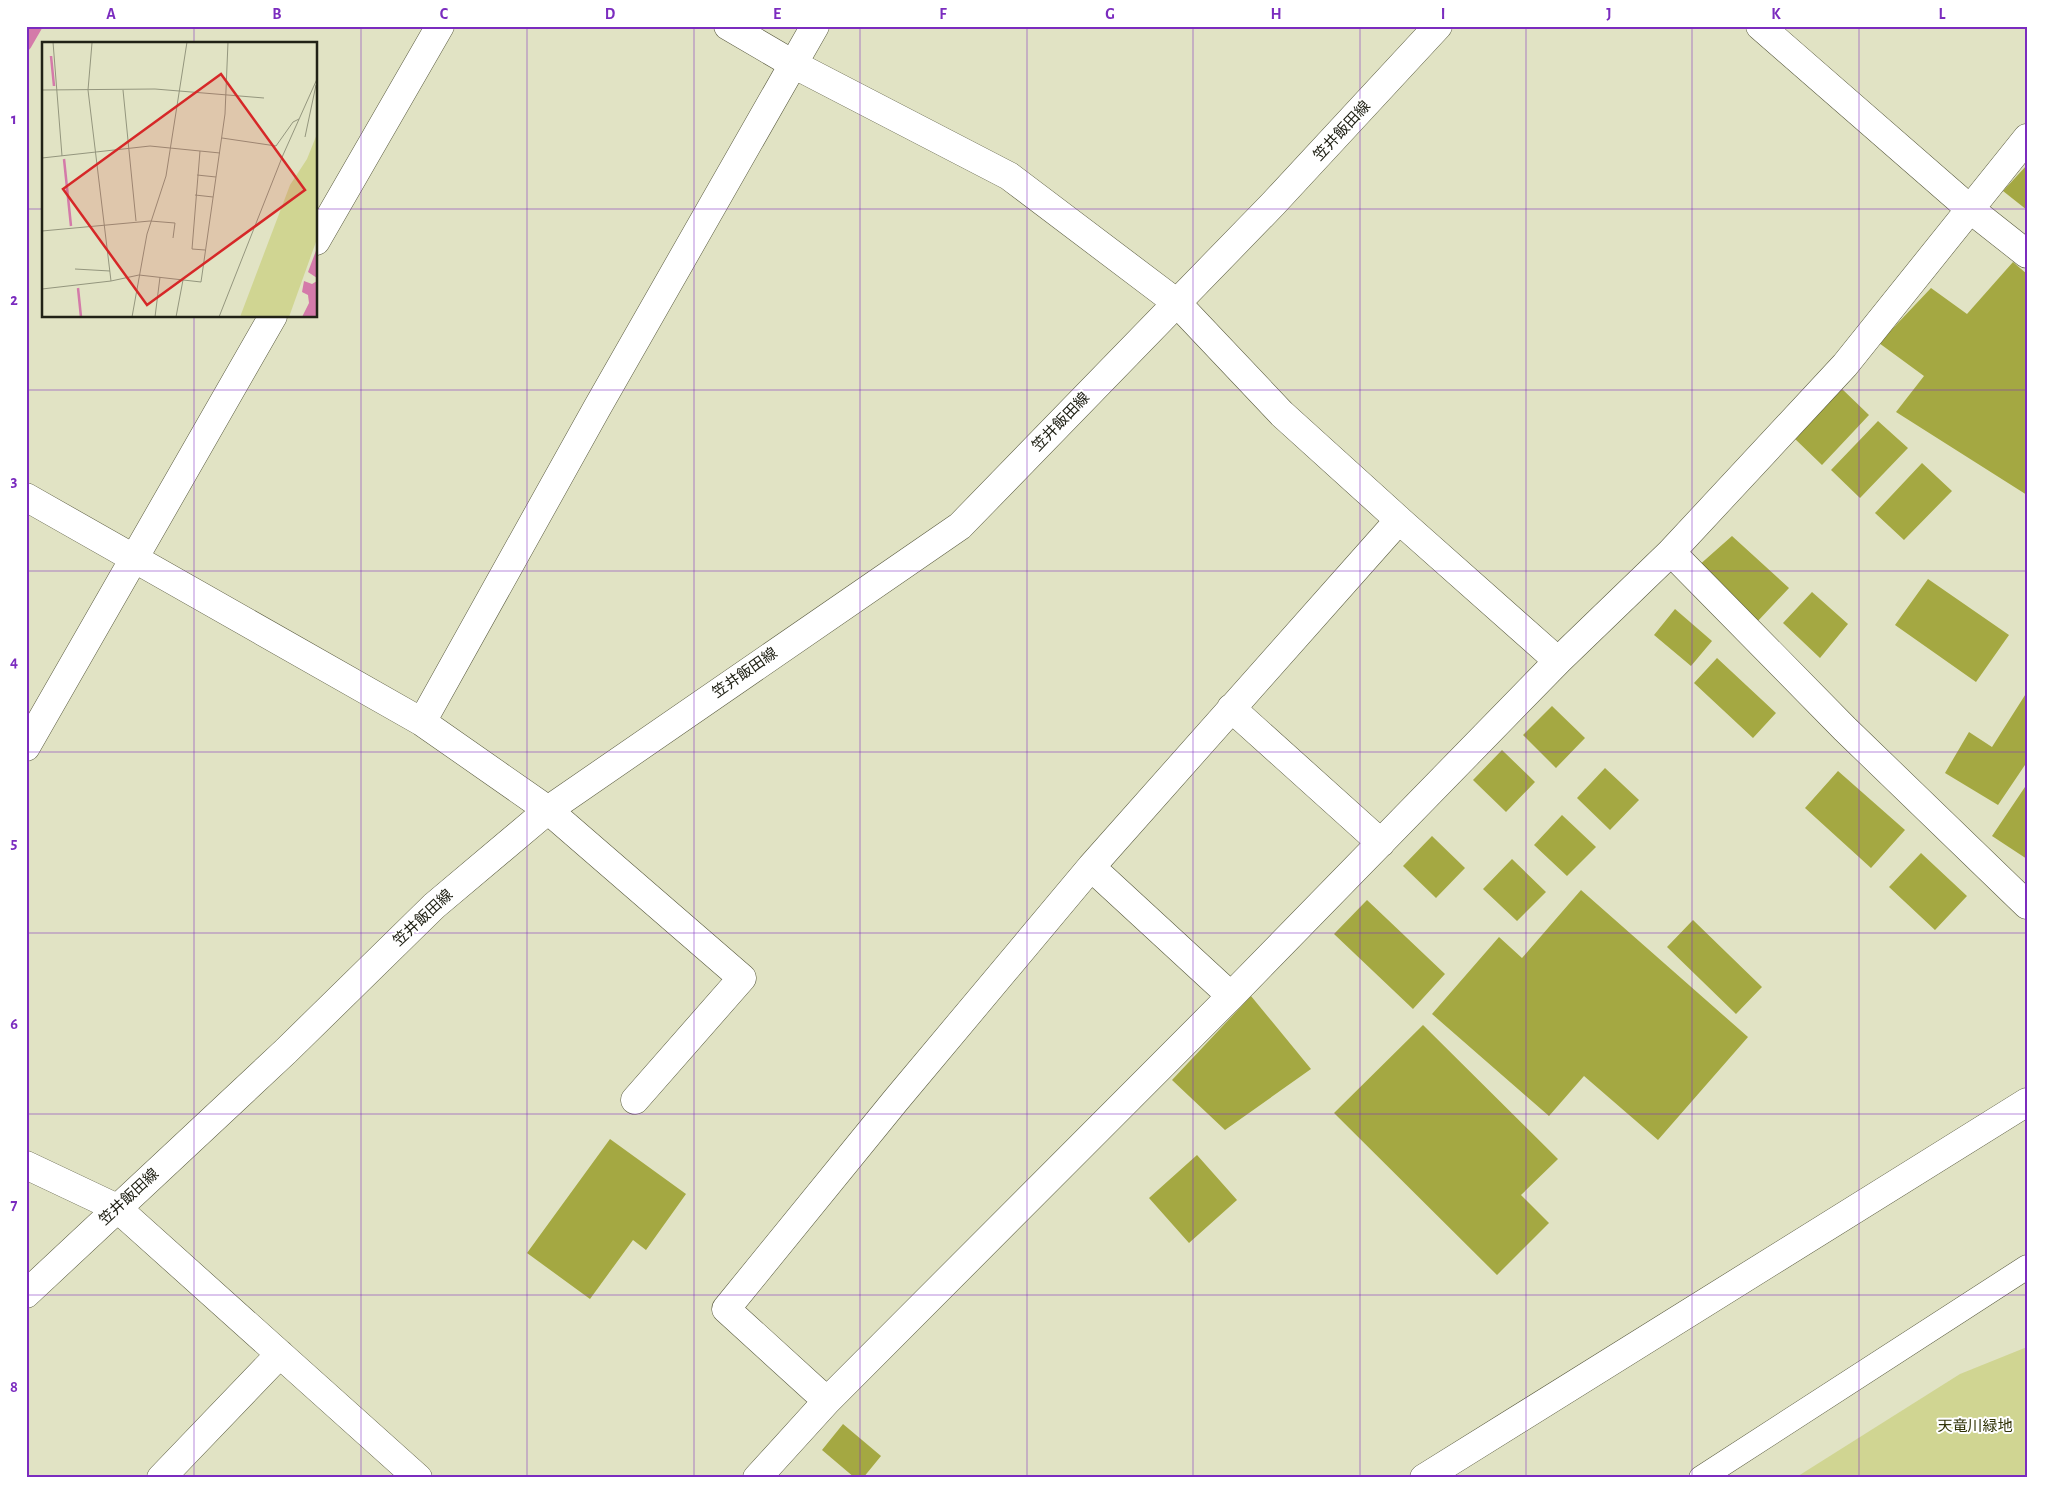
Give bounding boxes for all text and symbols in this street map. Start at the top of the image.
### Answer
text: A [106,6,116,22]
text: B [272,6,282,22]
text: C [440,6,449,22]
text: D [605,6,616,22]
text: E [773,6,781,22]
text: F [939,6,947,22]
text: G [1105,6,1115,22]
text: H [1270,6,1282,22]
text: I [1441,6,1445,22]
text: J [1606,6,1612,22]
text: K [1771,6,1781,22]
text: L [1939,6,1946,22]
inset map [42,42,318,318]
street label: 笠井飯田線 [1309,97,1373,164]
text: 1 [11,111,17,127]
text: 2 [10,292,18,308]
street label: 笠井飯田線 [1028,388,1092,454]
text: 3 [11,473,18,489]
street label: 笠井飯田線 [709,644,780,701]
text: 4 [10,654,18,670]
text: 5 [11,835,18,851]
street label: 笠井飯田線 [389,885,456,949]
text: 6 [10,1016,18,1032]
street label: 笠井飯田線 [95,1164,162,1228]
text: 7 [11,1197,18,1213]
text: 8 [10,1379,18,1395]
park label: 天竜川緑地 [1937,1418,2013,1434]

